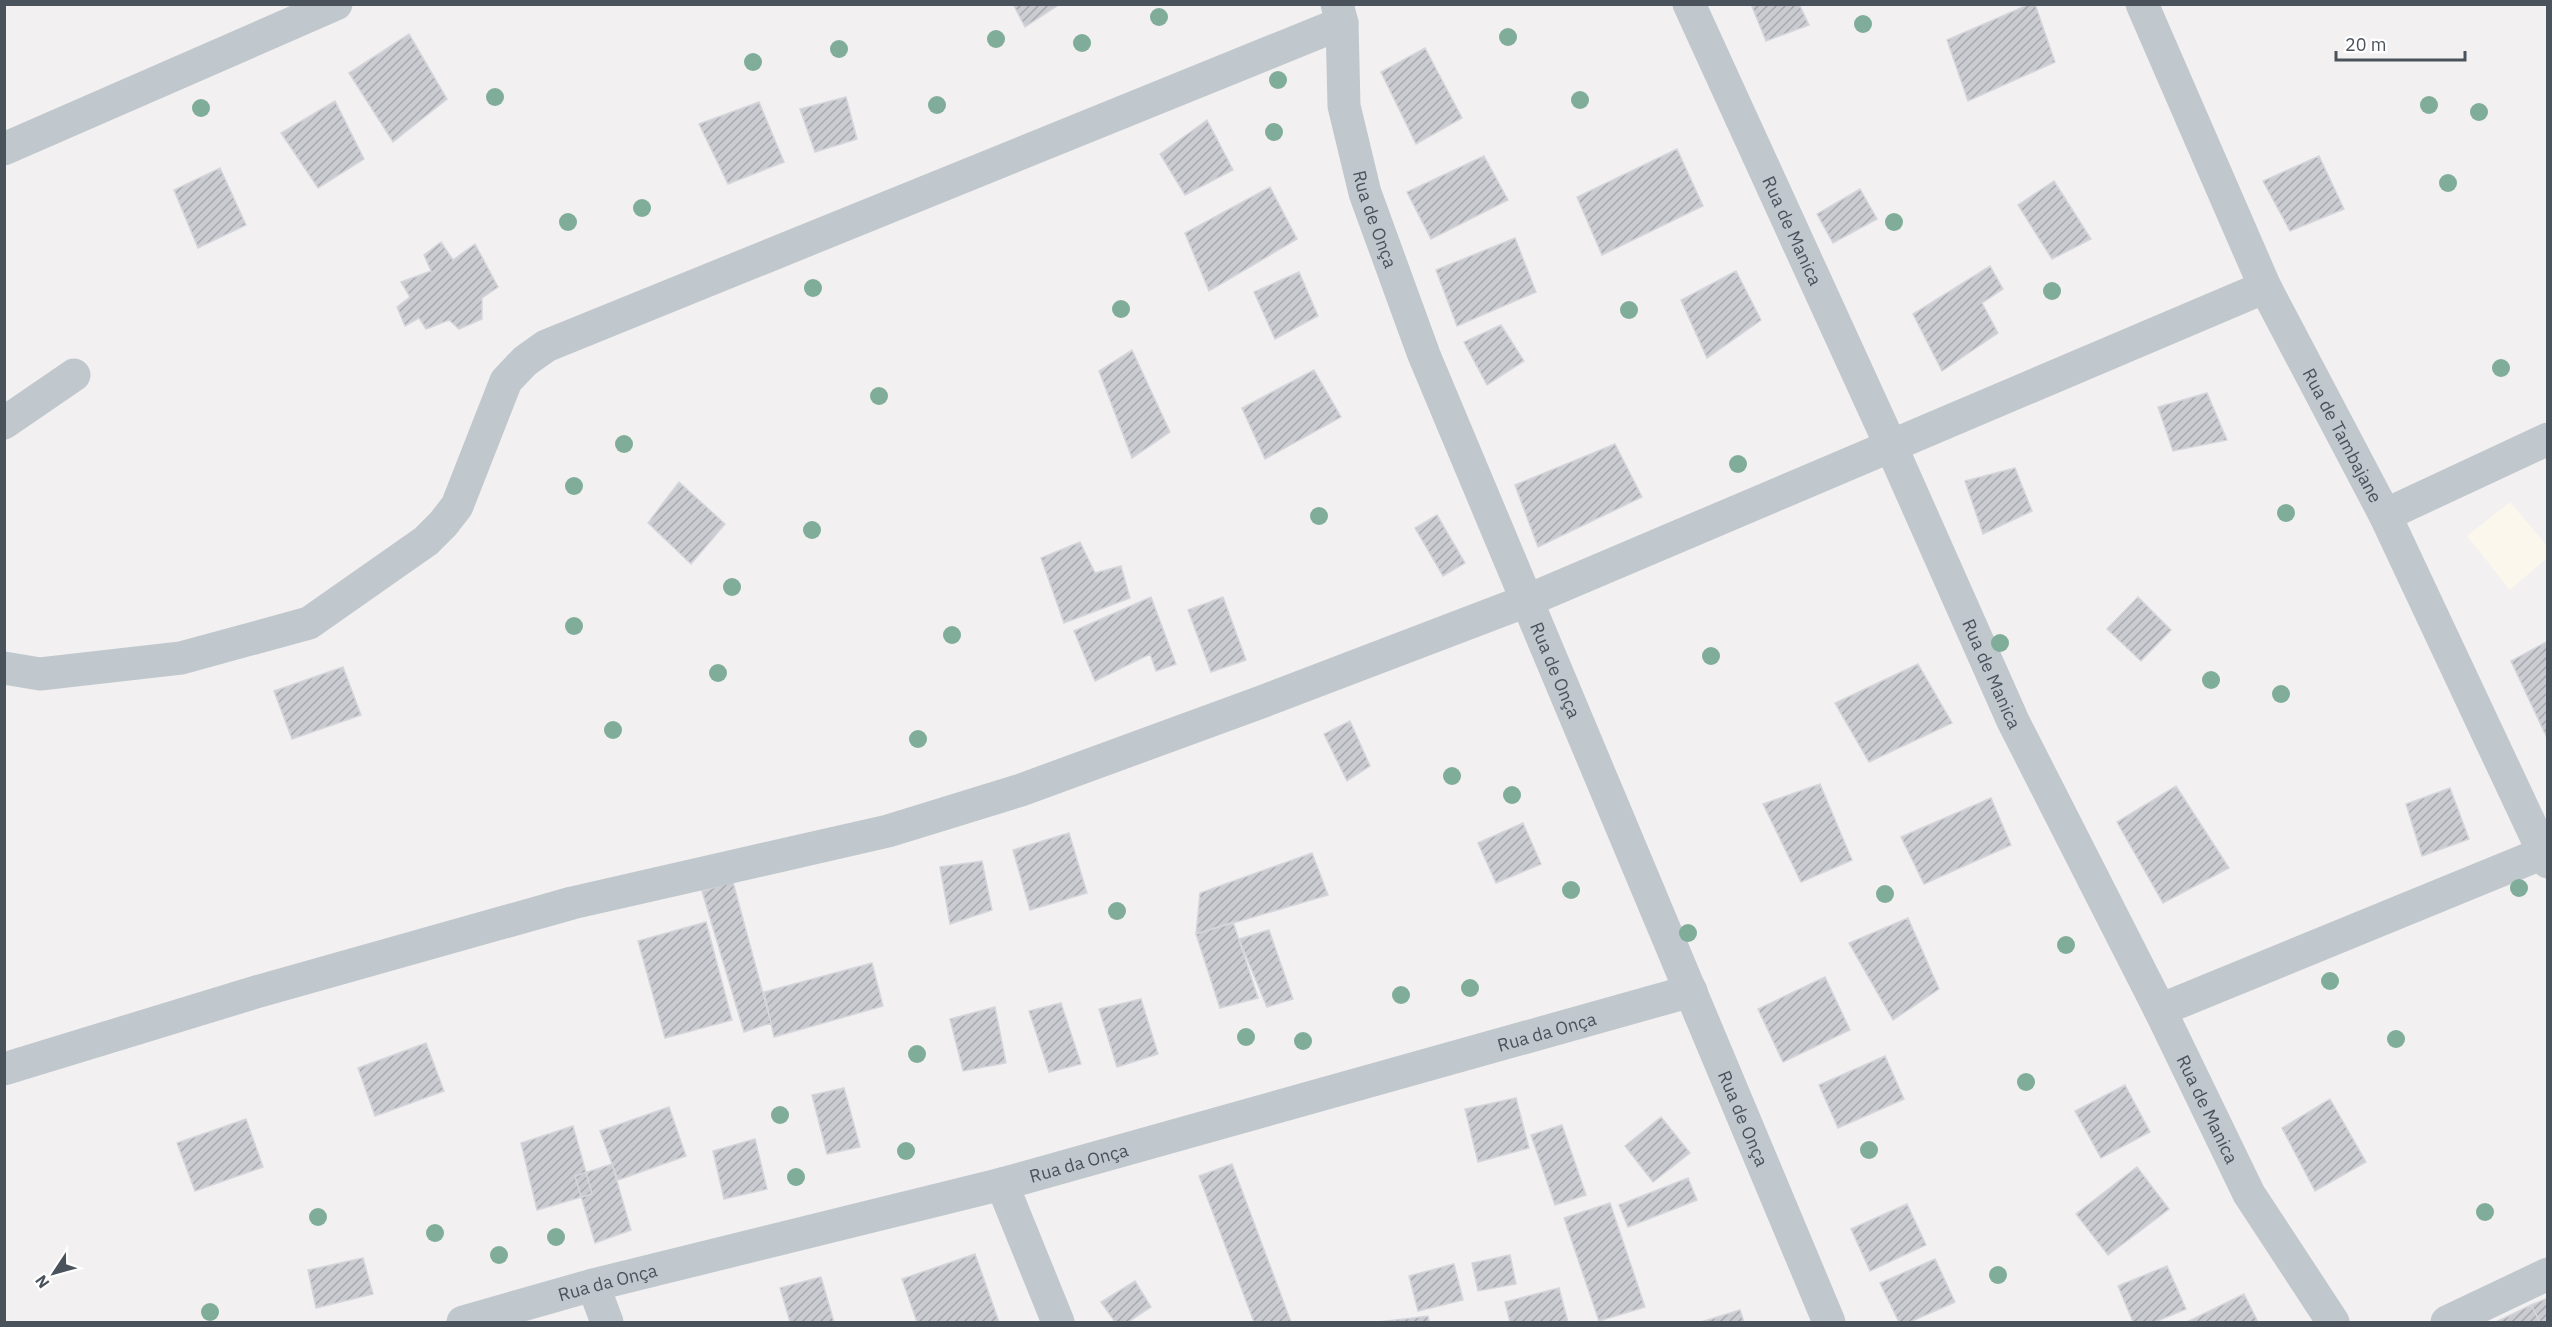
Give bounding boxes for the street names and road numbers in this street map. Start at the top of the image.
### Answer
street label: Rua de Onça [1348,168,1403,271]
street label: Rua de Manica [1758,172,1828,289]
street label: Rua de Tambajane [2298,364,2388,507]
street label: Rua de Manica [1958,615,2027,733]
street label: Rua de Onça [1526,618,1586,722]
street label: Rua da Onça [1495,1007,1599,1056]
street label: Rua de Manica [2172,1051,2244,1167]
street label: Rua de Onça [1713,1067,1774,1170]
street label: Rua da Onça [1027,1138,1131,1187]
street label: Rua da Onça [555,1258,660,1306]

